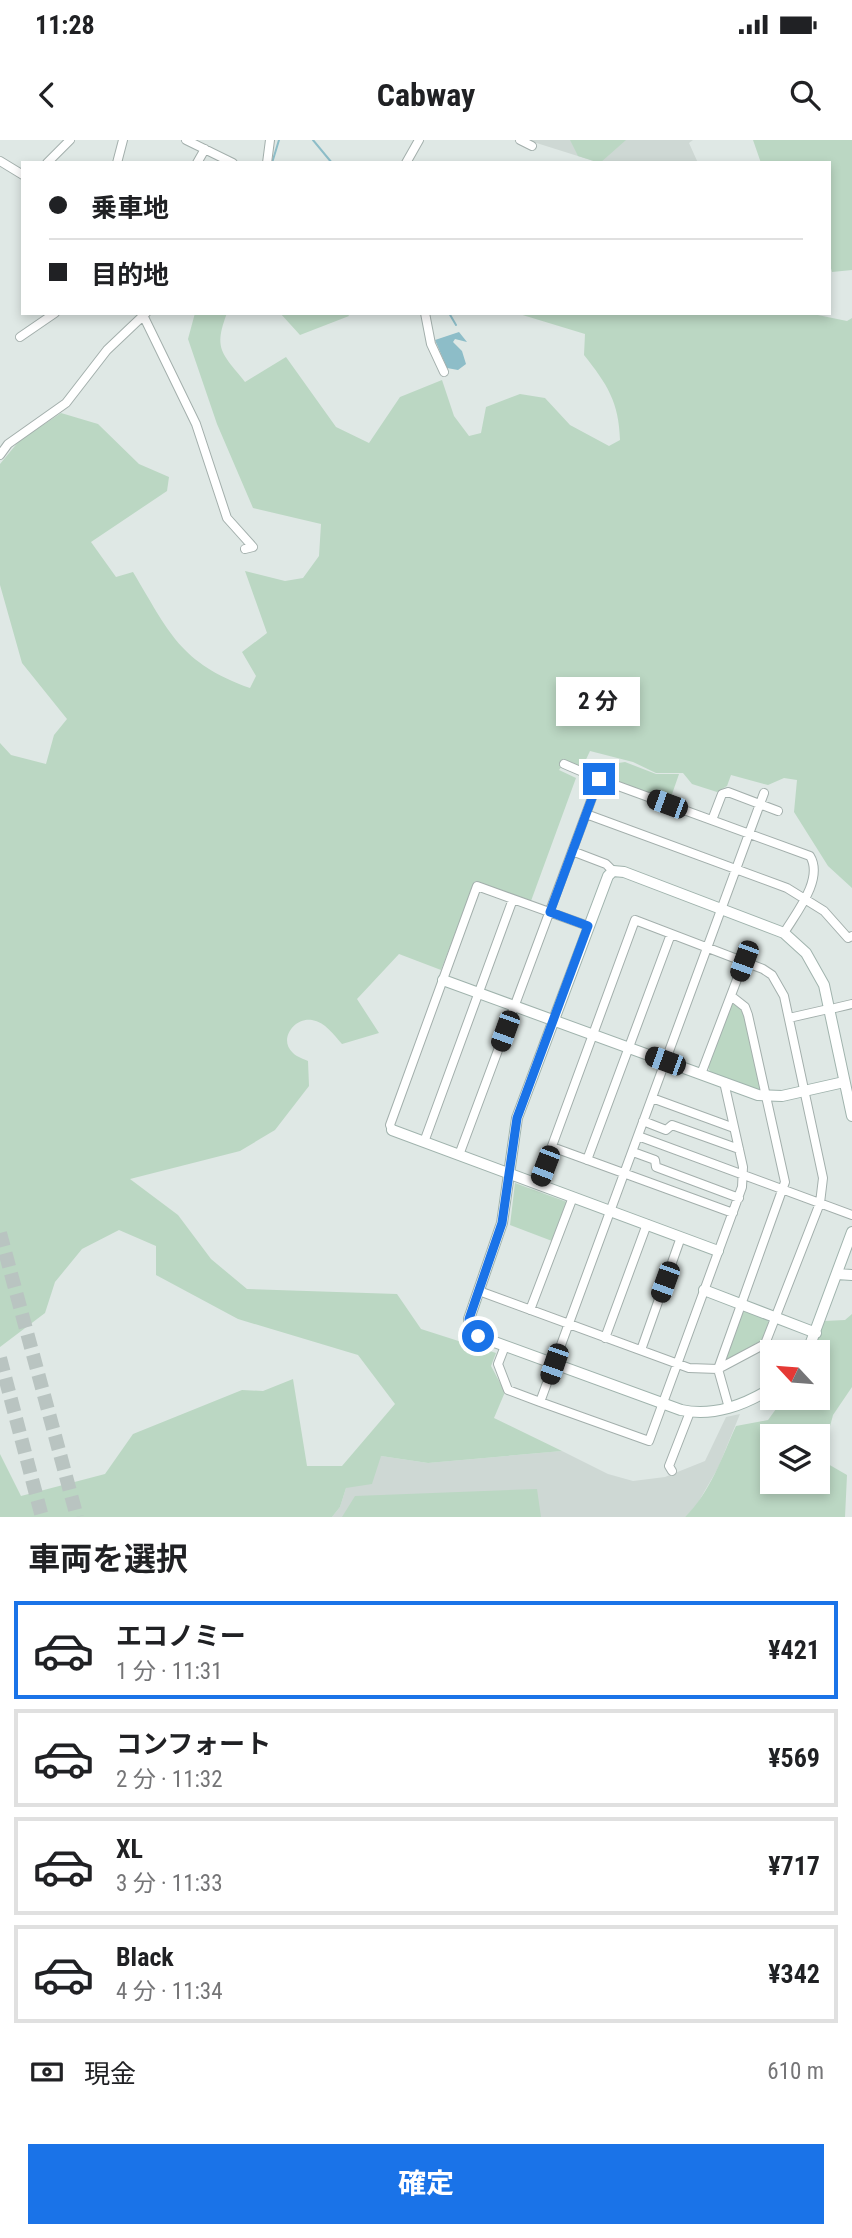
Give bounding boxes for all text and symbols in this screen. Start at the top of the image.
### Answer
text: 11:28 [35,10,95,40]
icon: back [28,76,66,114]
text: Cabway [377,76,475,114]
icon: search [786,76,824,114]
text: 乗車地 [91,193,169,223]
text: 目的地 [91,260,169,290]
callout: 2 分 [557,678,641,726]
text: 2 分 [578,688,618,715]
route end [583,763,615,795]
car [644,787,691,821]
car [727,938,762,984]
car [488,1008,523,1054]
car [642,1044,689,1078]
car [528,1143,563,1189]
car [648,1259,683,1305]
route start [462,1320,494,1352]
north arrow [760,1340,830,1410]
map controls [760,1340,830,1494]
car [538,1341,571,1387]
button: layers [760,1424,830,1494]
text: 車両を選択 [28,1540,188,1578]
icon: car [32,1619,95,1682]
text: エコノミー [116,1621,246,1651]
text: ¥421 [768,1635,820,1665]
text: 1 分 · 11:31 [116,1658,223,1685]
icon: car [32,1727,95,1790]
text: コンフォート [116,1729,271,1759]
text: ¥569 [768,1743,820,1773]
text: 2 分 · 11:32 [116,1766,223,1793]
text: XL [116,1834,143,1864]
icon: car [32,1835,95,1898]
text: ¥717 [768,1851,820,1881]
text: 3 分 · 11:33 [116,1870,223,1897]
text: Black [116,1942,174,1972]
icon: car [32,1943,95,2006]
text: ¥342 [768,1959,820,1989]
text: 4 分 · 11:34 [116,1978,223,2005]
icon: cash [28,2053,66,2091]
text: 610 m [767,2058,824,2085]
text: 現金 [84,2059,136,2089]
button: 確定 [28,2144,824,2224]

